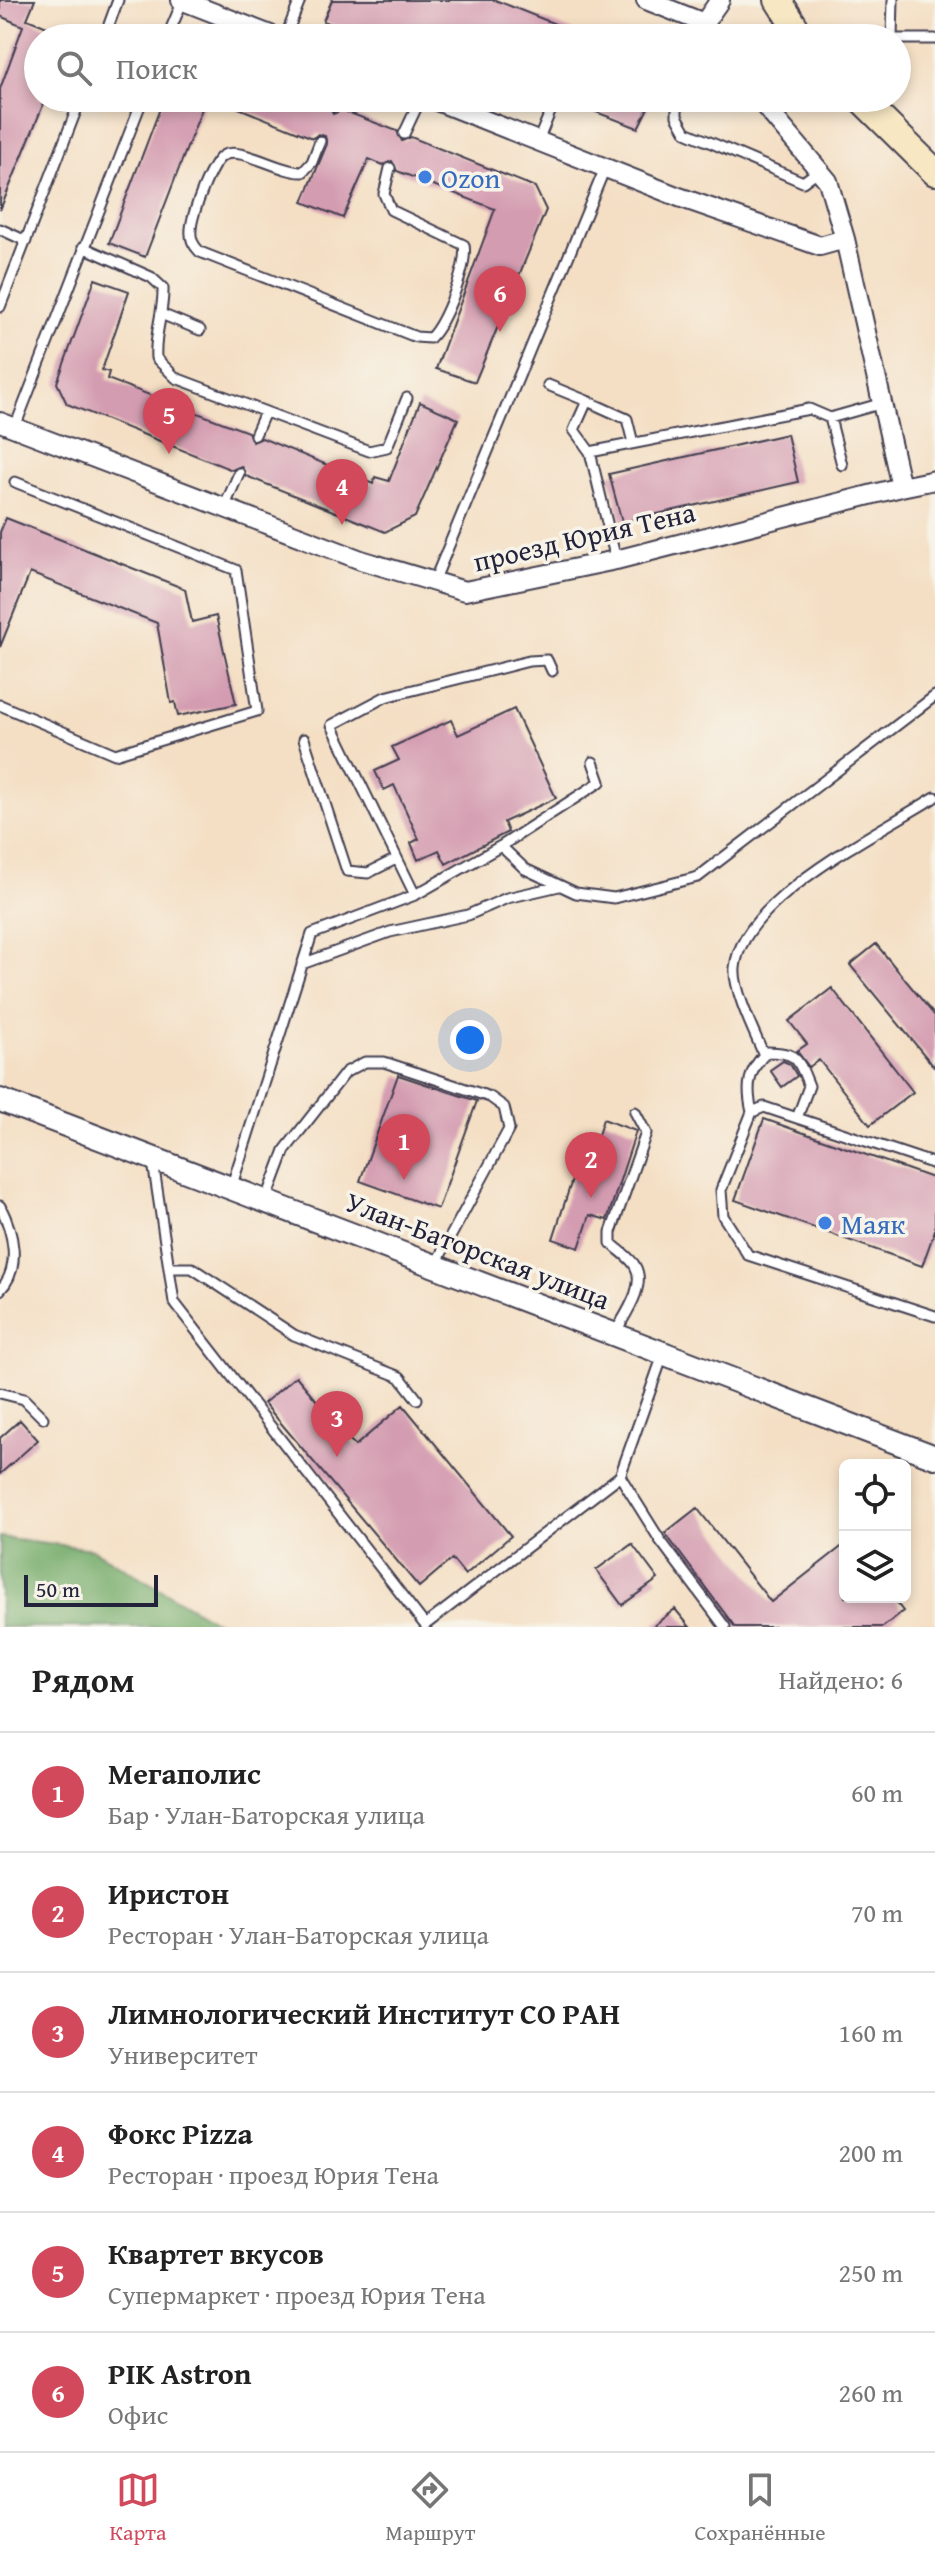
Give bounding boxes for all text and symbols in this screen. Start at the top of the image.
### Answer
search box [24,24,911,112]
icon: search [52,46,96,90]
text: Поиск [116,46,198,90]
place label: Ozon [441,157,501,198]
marker: Ozon [416,168,434,186]
pin: 6 [474,266,526,332]
pin: 5 [143,388,195,454]
pin: 4 [316,459,368,525]
street label: проезд Юрия Тена [469,490,700,581]
your location [450,1020,490,1060]
pin: 1 [378,1114,430,1180]
pin: 2 [565,1132,617,1198]
street label: Улан-Баторская улица [340,1181,617,1320]
place label: Маяк [841,1203,905,1244]
marker: Маяк [816,1214,834,1232]
pin: 3 [311,1391,363,1457]
map controls [839,1459,911,1603]
button: locate [839,1459,911,1531]
button: layers [839,1531,911,1603]
scale bar [24,1571,158,1607]
text: 50 m [36,1573,80,1605]
text: Рядом [32,1655,135,1704]
text: Найдено: 6 [779,1660,903,1699]
text: Мегаполис [108,1751,261,1795]
text: 1 [51,1773,65,1812]
text: 60 m [851,1773,903,1812]
text: Бар · Улан-Баторская улица [108,1795,425,1834]
text: Иристон [108,1871,229,1915]
text: 2 [51,1893,65,1932]
text: 70 m [851,1893,903,1932]
text: Ресторан · Улан-Баторская улица [108,1915,489,1954]
text: Лимнологический Институт СО РАН [108,1991,620,2035]
text: 3 [51,2013,65,2052]
text: 160 m [838,2013,903,2052]
text: Университет [108,2035,258,2074]
text: Фокс Pizza [108,2111,253,2155]
text: 4 [51,2133,65,2172]
text: 200 m [838,2133,903,2172]
text: Ресторан · проезд Юрия Тена [108,2155,439,2194]
text: Квартет вкусов [108,2231,324,2275]
text: 5 [51,2253,65,2292]
text: 250 m [838,2253,903,2292]
text: Супермаркет · проезд Юрия Тена [108,2275,486,2314]
text: PIK Astron [108,2351,252,2395]
text: 6 [51,2373,65,2412]
text: 260 m [838,2373,903,2412]
text: Офис [108,2395,168,2434]
tab: Карта [109,2468,166,2548]
tab: Маршрут [385,2468,475,2548]
tab: Сохранённые [694,2468,825,2548]

